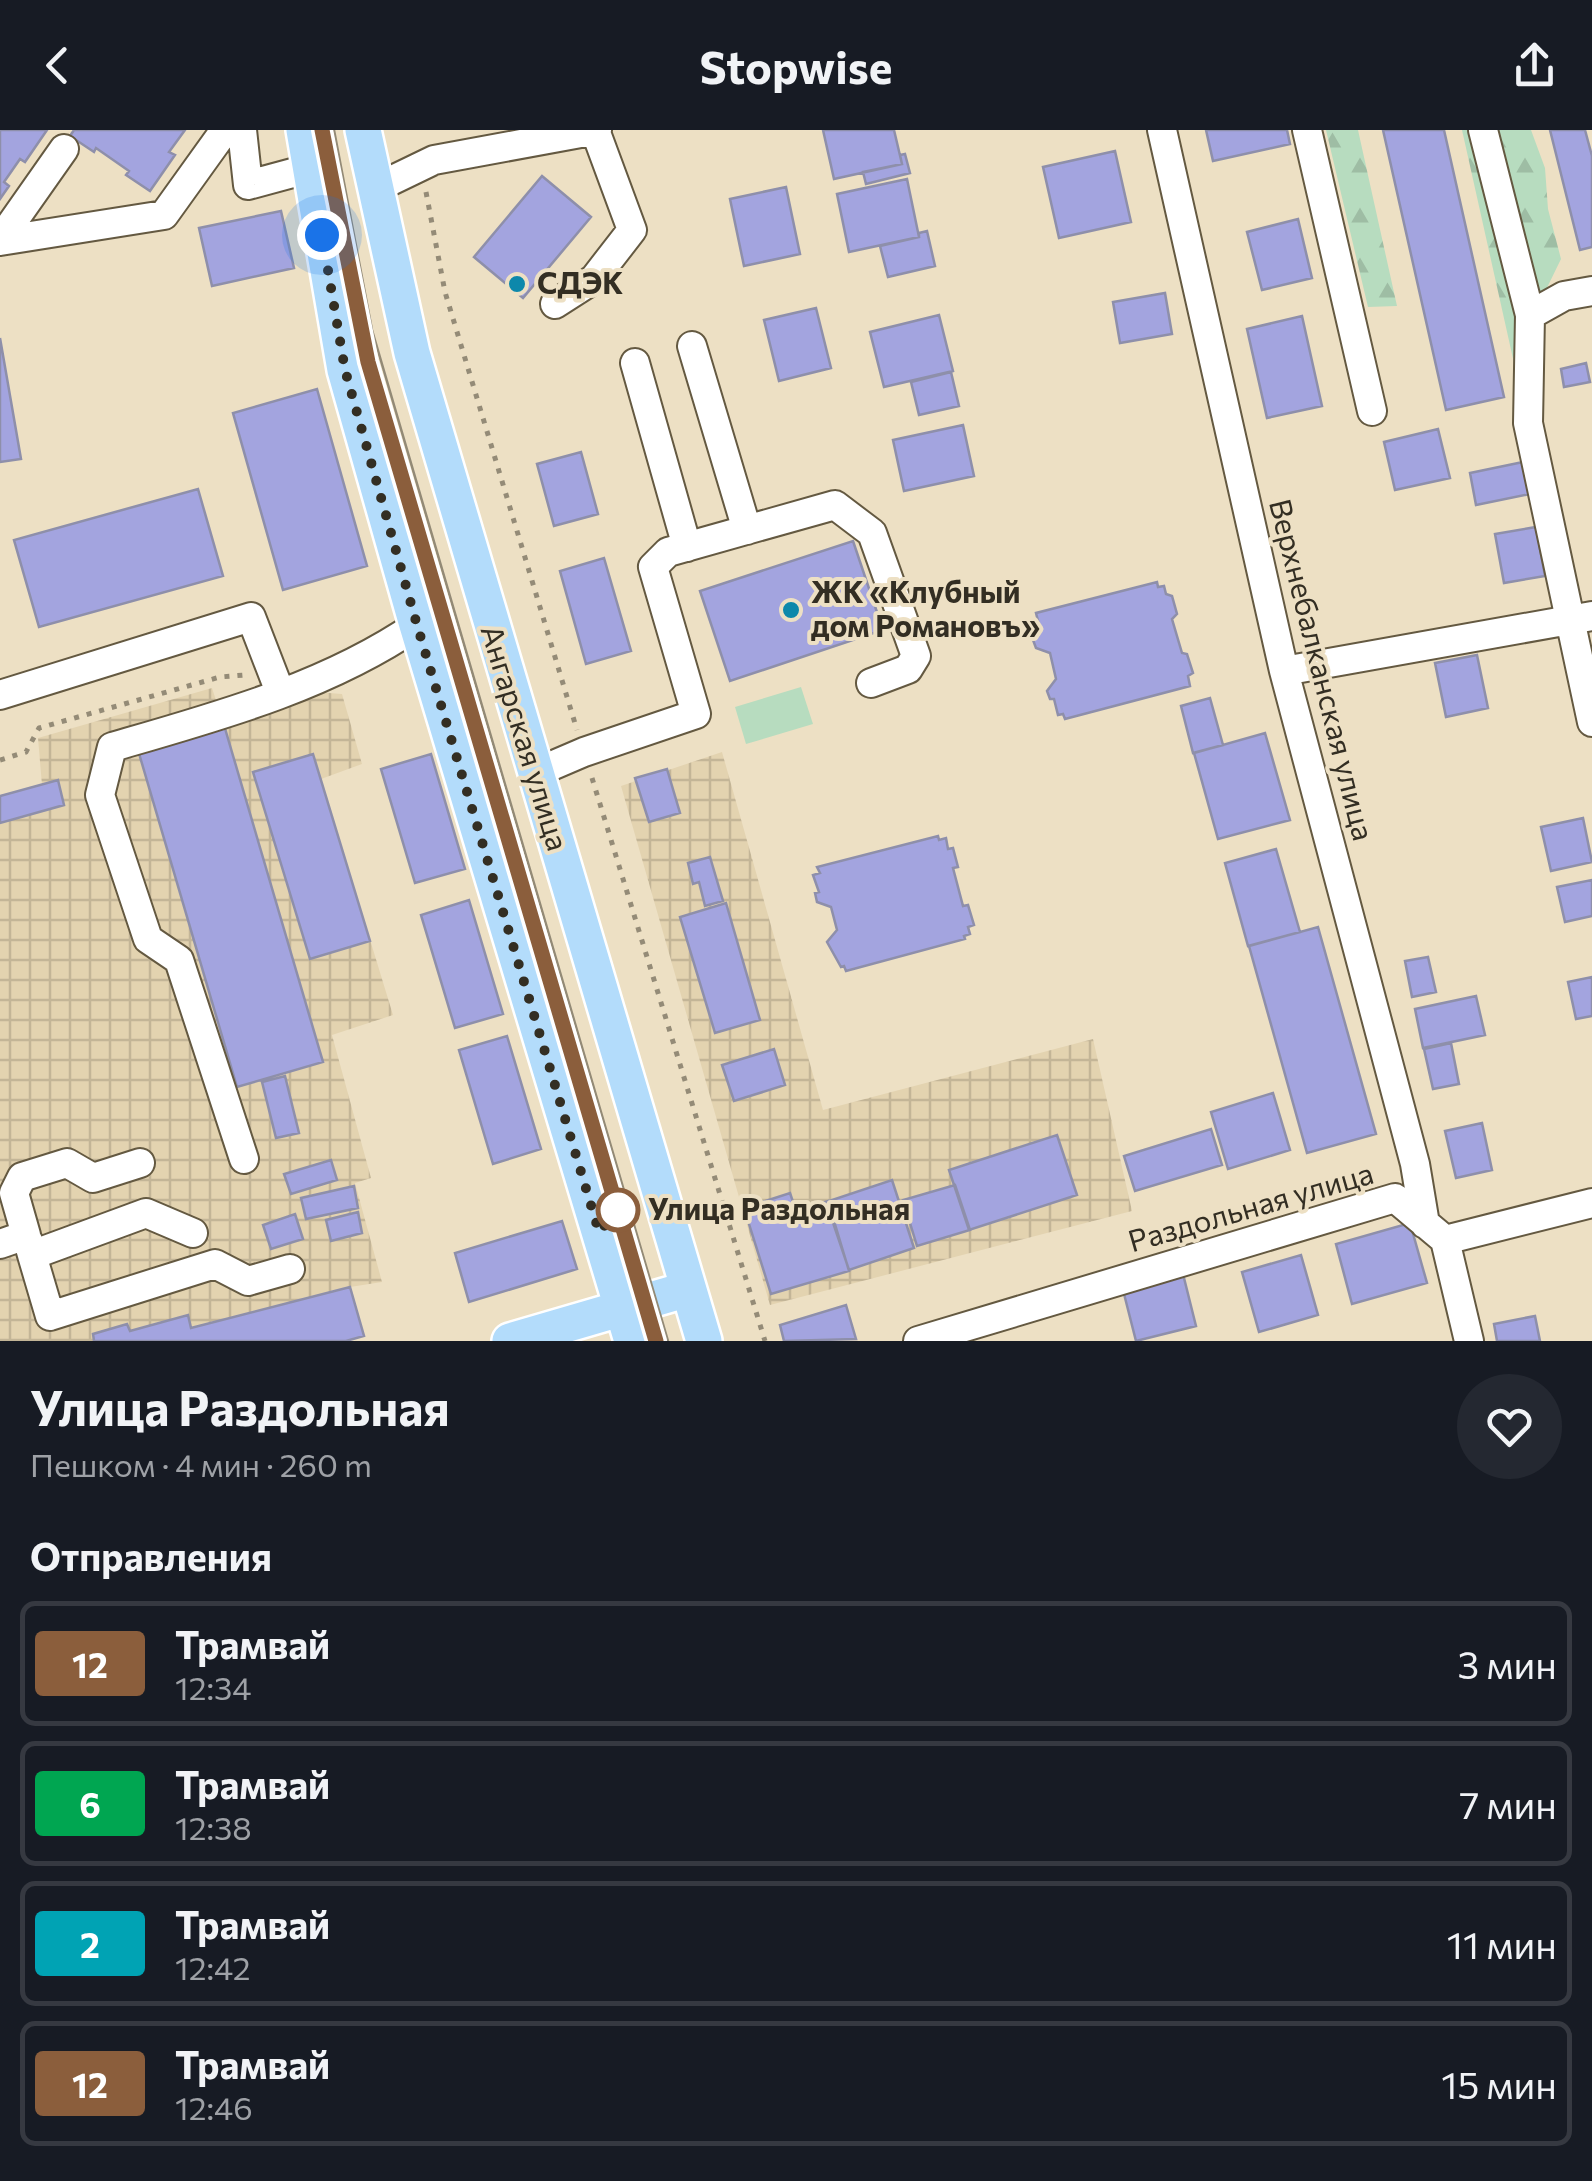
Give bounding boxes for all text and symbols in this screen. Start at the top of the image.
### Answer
icon: back [30,38,85,93]
text: Stopwise [700,38,892,93]
icon: share [1507,38,1562,93]
your location [297,210,347,260]
place label: СДЭК [537,263,623,300]
marker: СДЭК [506,273,528,295]
street label: Верхнебалканская улица [1263,495,1384,844]
place label: ЖК «Клубный дом Романовъ» [811,572,1040,643]
marker: ЖК «Клубный дом Романовъ» [780,599,802,621]
street label: Ангарская улица [474,620,578,855]
street label: Раздольная улица [1124,1153,1377,1258]
marker: Улица Раздольная [597,1189,639,1231]
place label: Улица Раздольная [648,1189,910,1226]
button: heart [1457,1374,1562,1479]
text: Улица Раздольная [30,1377,450,1436]
text: Пешком · 4 мин · 260 m [30,1444,372,1484]
text: Отправления [30,1532,272,1579]
text: Трамвай [175,1620,330,1667]
text: 3 мин [1458,1640,1557,1687]
text: 12 [72,1642,108,1685]
text: 12:34 [175,1667,251,1707]
text: Трамвай [175,1760,330,1807]
text: 7 мин [1459,1780,1557,1827]
text: 6 [79,1782,101,1825]
text: 12:38 [175,1807,252,1847]
text: Трамвай [175,1900,330,1947]
text: 11 мин [1447,1920,1557,1967]
text: 2 [80,1922,100,1965]
text: 12:42 [175,1947,250,1987]
text: Трамвай [175,2040,330,2087]
text: 15 мин [1441,2060,1557,2107]
text: 12 [72,2062,108,2105]
text: 12:46 [175,2087,253,2127]

